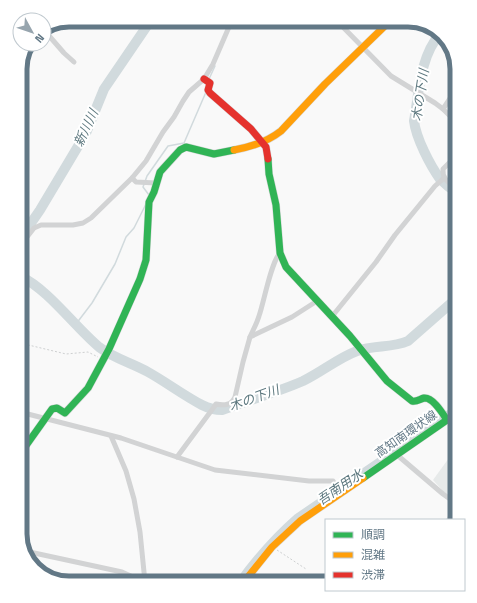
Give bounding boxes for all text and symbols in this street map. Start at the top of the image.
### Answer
north arrow [12,12,52,52]
text: N [32,31,47,46]
water label: 木の下川 [408,66,433,122]
water label: 新川川 [70,105,103,149]
water label: 木の下川 [227,380,283,415]
street label: 高知南環状線 [372,407,440,461]
water label: 吾南用水 [314,464,368,509]
legend [325,519,465,591]
text: 順調 [361,527,385,543]
text: 混雑 [361,547,385,563]
text: 渋滞 [361,567,385,583]

